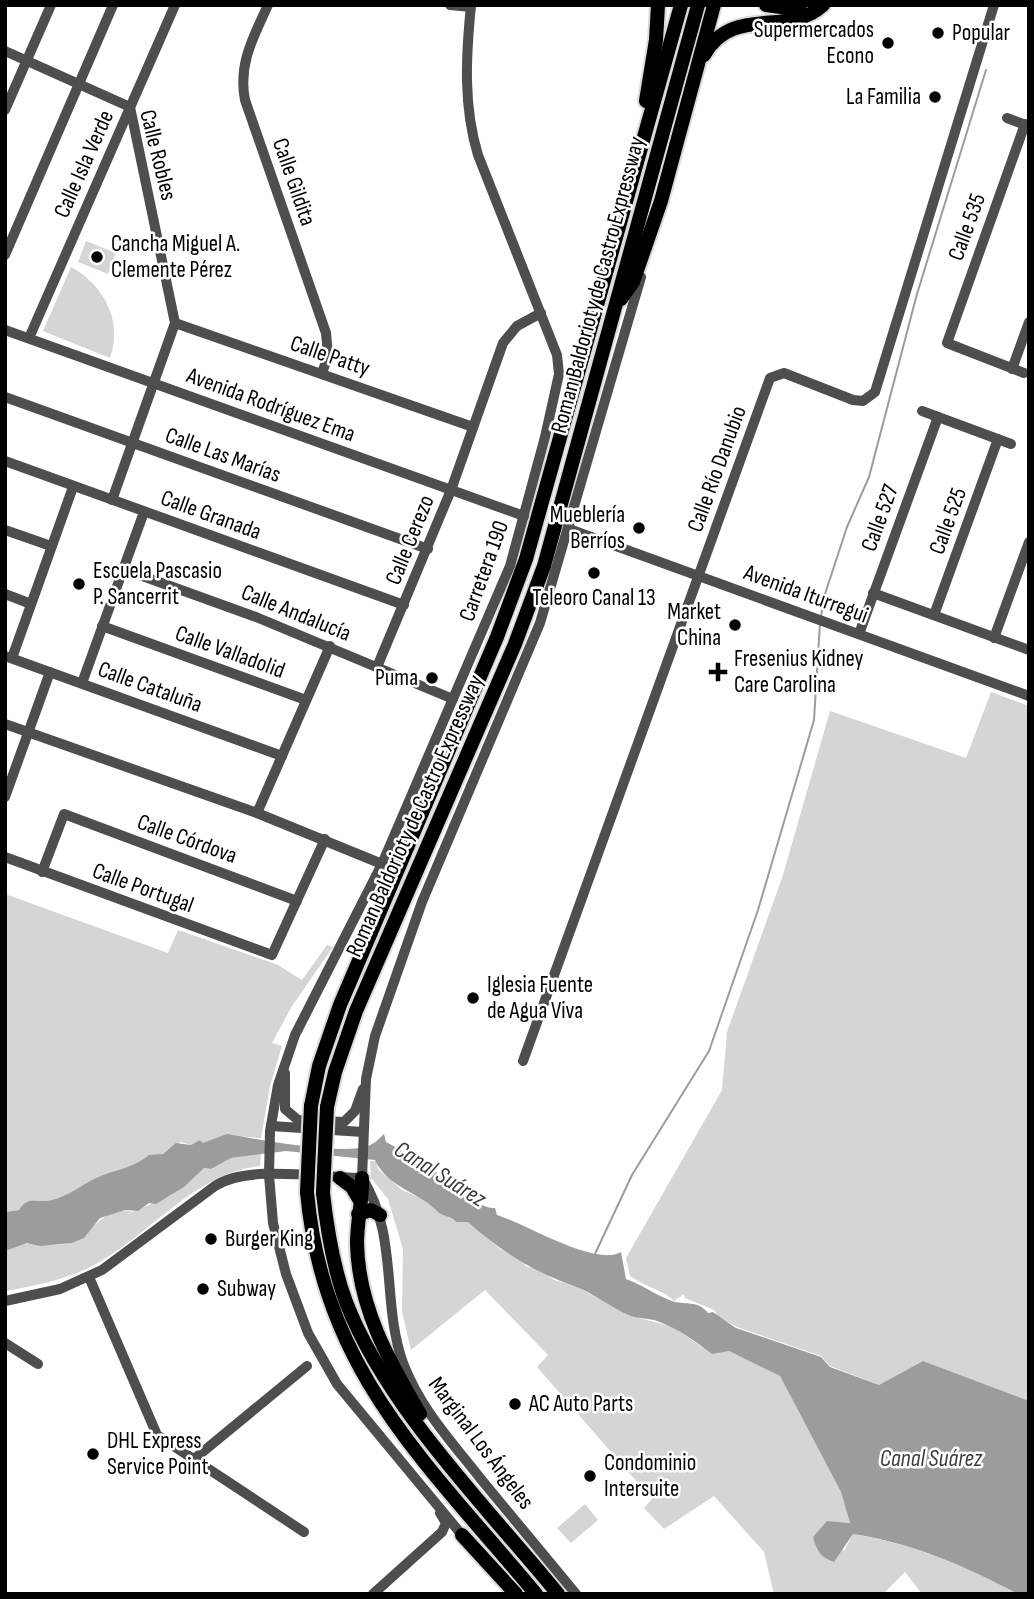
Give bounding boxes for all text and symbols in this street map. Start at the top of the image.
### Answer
place label: Supermercados Econo [754,16,874,70]
place label: Popular [952,19,1011,47]
marker: Popular [930,25,946,41]
marker: Supermercados Econo [880,35,896,51]
place label: La Familia [846,83,921,111]
marker: La Familia [927,89,943,105]
street label: Calle Isla Verde [48,106,120,222]
street label: Calle Robles [133,107,183,203]
street label: Roman Baldorioty de Castro Expressway [545,133,651,436]
street label: Calle Gildita [266,135,322,229]
street label: Calle 535 [942,190,992,264]
place label: Cancha Miguel A. Clemente Pérez [111,230,240,284]
marker: Cancha Miguel A. Clemente Pérez [89,249,105,265]
street label: Calle Patty [287,329,374,383]
street label: Avenida Rodríguez Ema [182,361,359,448]
street label: Calle Río Danubio [681,402,753,536]
street label: Calle Las Marías [161,421,285,489]
street label: Calle 527 [855,481,905,555]
street label: Calle Granada [157,484,265,546]
street label: Calle 525 [923,484,973,558]
street label: Calle Cerezo [379,491,441,589]
place label: Mueblería Berríos [550,501,625,555]
street label: Carretera 190 [453,517,515,625]
marker: Mueblería Berríos [631,520,647,536]
place label: Escuela Pascasio P. Sancerrit [93,557,222,611]
street label: Avenida Iturregui [739,558,872,629]
marker: Teleoro Canal 13 [586,565,602,581]
marker: Escuela Pascasio P. Sancerrit [71,576,87,592]
street label: Calle Andalucía [237,578,355,648]
place label: Teleoro Canal 13 [532,584,656,612]
place label: Market China [667,598,721,652]
marker: Market China [727,617,743,633]
street label: Calle Valladolid [171,619,289,685]
place label: Fresenius Kidney Care Carolina [734,645,864,699]
street label: Calle Cataluña [94,655,206,719]
marker: Fresenius Kidney Care Carolina [708,662,728,682]
place label: Puma [375,664,418,692]
street label: Roman Baldorioty de Castro Expressway [340,670,490,961]
marker: Puma [424,670,440,686]
street label: Calle Córdova [133,808,241,870]
street label: Calle Portugal [88,857,198,919]
place label: Iglesia Fuente de Agua Viva [487,971,593,1025]
marker: Iglesia Fuente de Agua Viva [465,990,481,1006]
water label: Canal Suárez [389,1135,493,1214]
place label: Burger King [225,1225,313,1253]
marker: Burger King [203,1231,219,1247]
place label: Subway [217,1275,276,1303]
marker: Subway [195,1281,211,1297]
street label: Marginal Los Ángeles [422,1371,540,1515]
place label: AC Auto Parts [528,1390,633,1418]
marker: AC Auto Parts [507,1396,523,1412]
place label: DHL Express Service Point [107,1427,209,1481]
water label: Canal Suárez [880,1444,984,1473]
marker: DHL Express Service Point [85,1446,101,1462]
place label: Condominio Intersuite [604,1449,696,1503]
marker: Condominio Intersuite [582,1468,598,1484]

